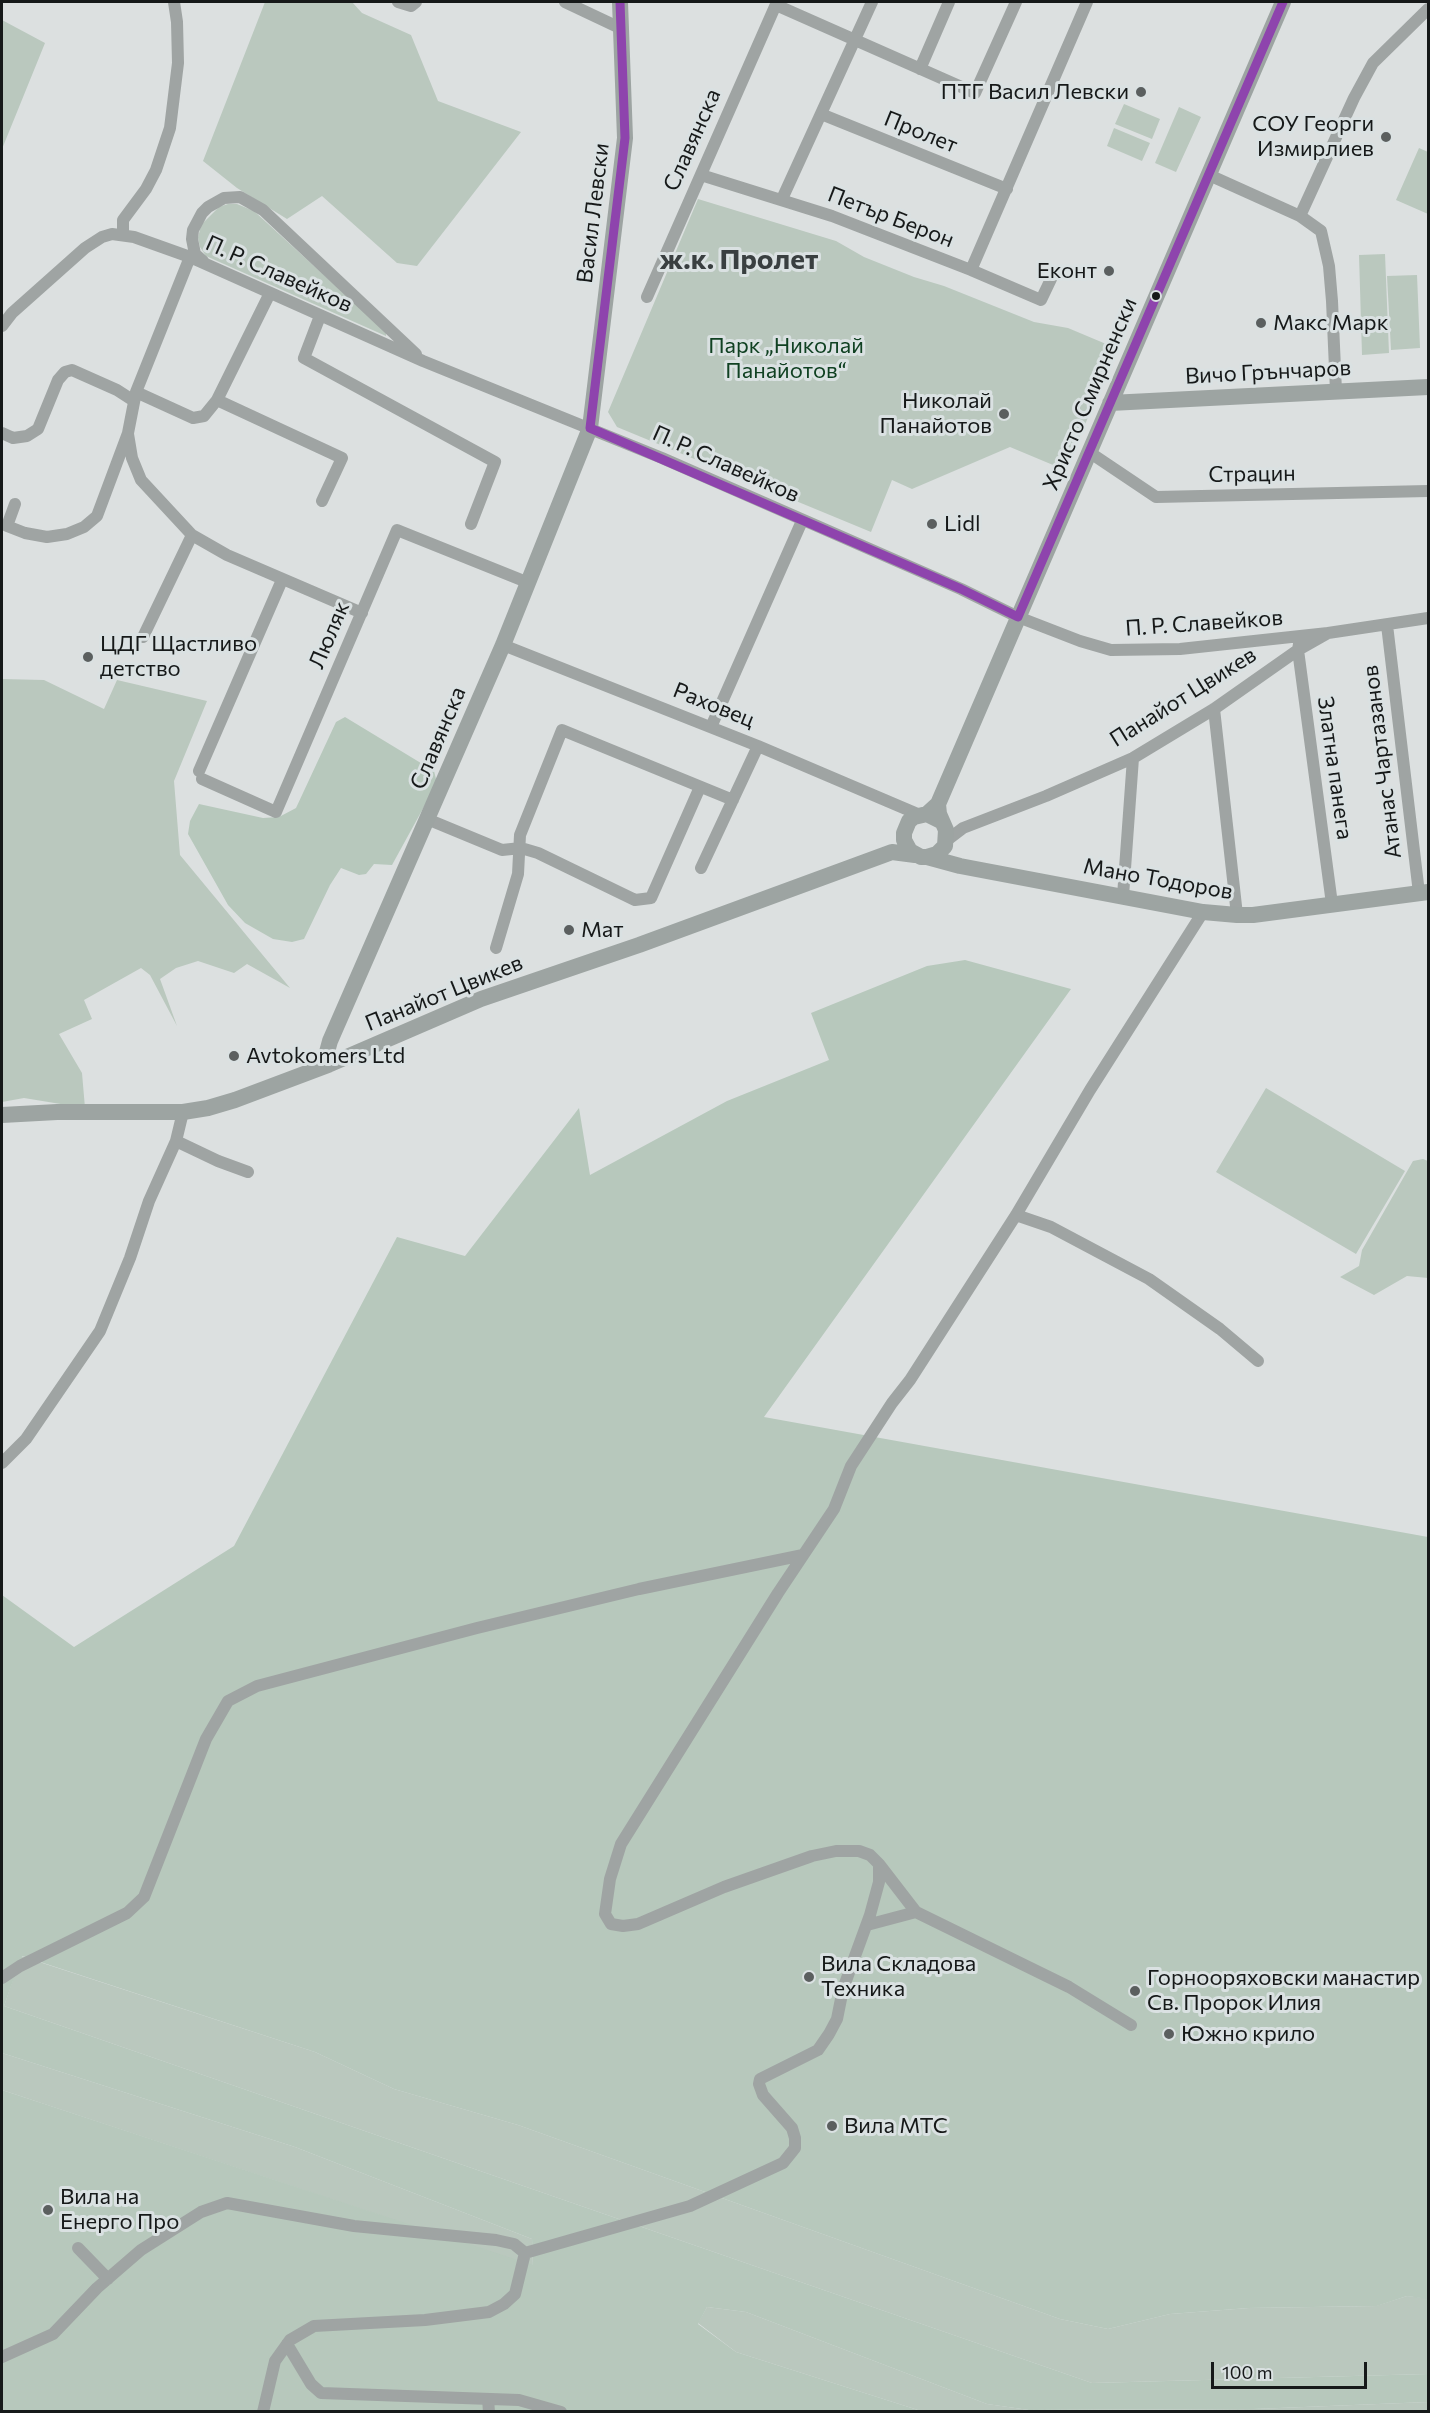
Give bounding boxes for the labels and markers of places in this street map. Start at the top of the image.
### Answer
place label: ПТГ Васил Левски [941,79,1129,105]
marker: ПТГ Васил Левски [1134,85,1148,99]
place label: СОУ Георги Измирлиев [1252,111,1374,162]
marker: СОУ Георги Измирлиев [1379,130,1393,144]
place label: Еконт [1037,258,1097,284]
marker: Еконт [1102,264,1116,278]
unlabelled marker [1150,290,1162,302]
place label: Макс Марк [1273,310,1388,336]
marker: Макс Марк [1254,316,1268,330]
place label: Николай Панайотов [880,388,992,440]
marker: Николай Панайотов [997,407,1011,421]
place label: Lidl [944,511,981,537]
marker: Lidl [925,517,939,531]
place label: ЦДГ Щастливо детство [100,631,257,682]
marker: ЦДГ Щастливо детство [81,650,95,664]
place label: Мат [581,917,624,943]
marker: Мат [562,923,576,937]
place label: Avtokomers Ltd [246,1043,405,1069]
marker: Avtokomers Ltd [227,1049,241,1063]
place label: Вила Складова Техника [821,1951,976,2002]
place label: Горнооряховски манастир Св. Пророк Илия [1147,1965,1420,2017]
marker: Вила Складова Техника [802,1970,816,1984]
marker: Горнооряховски манастир Св. Пророк Илия [1128,1984,1142,1998]
place label: Южно крило [1181,2021,1315,2047]
marker: Южно крило [1162,2027,1176,2041]
place label: Вила МТС [844,2113,948,2139]
marker: Вила МТС [825,2119,839,2133]
place label: Вила на Енерго Про [60,2184,179,2236]
marker: Вила на Енерго Про [41,2203,55,2217]

